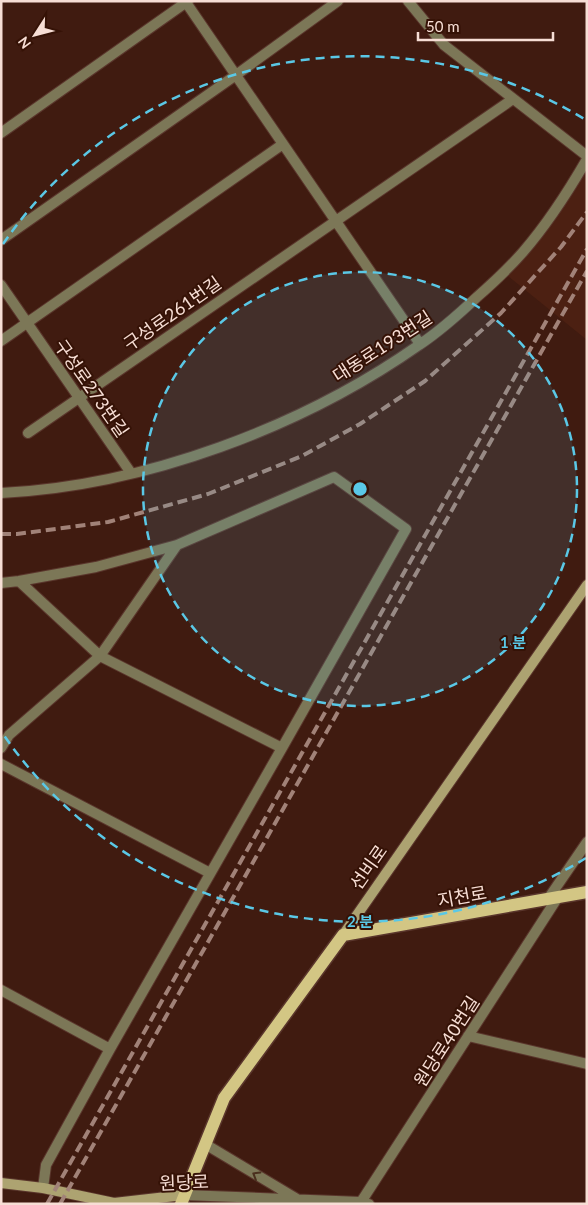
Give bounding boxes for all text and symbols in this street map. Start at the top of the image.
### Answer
north arrow [10,10,60,60]
scale bar [418,10,553,42]
text: 50 m [426,17,460,35]
text: N [14,34,34,52]
street label: 구성로261번길 [119,271,225,355]
street label: 대동로193번길 [328,306,436,386]
street label: 구성로273번길 [50,335,134,441]
centre of rings [351,480,369,498]
text: 1 분 [500,633,526,651]
street label: 선비로 [345,840,391,894]
street label: 지천로 [436,881,488,911]
text: 2 분 [347,912,373,930]
street label: 원당로40번길 [409,992,483,1090]
street label: 원당로 [159,1170,209,1194]
one-way arrow [252,1171,261,1181]

